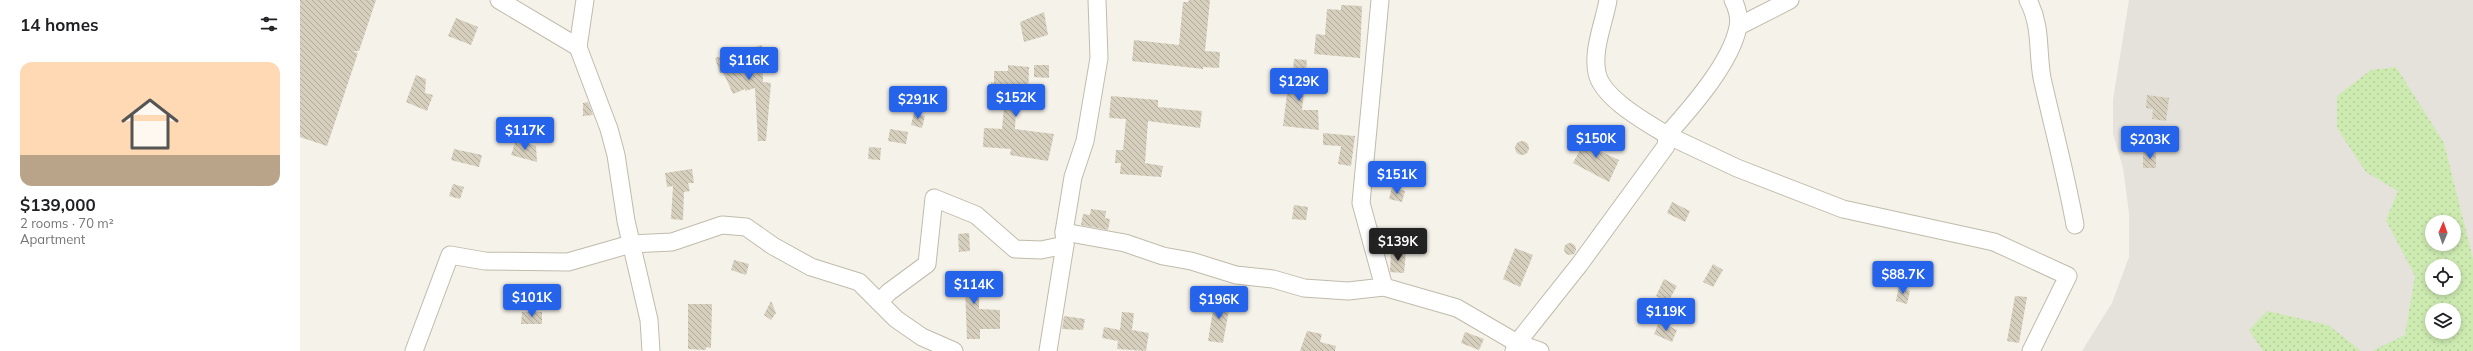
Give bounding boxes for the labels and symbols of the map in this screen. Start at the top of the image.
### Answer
pin: $116K [721,47,777,81]
pin: $129K [1271,68,1327,102]
pin: $152K [988,84,1044,118]
pin: $291K [890,86,946,120]
pin: $117K [497,117,553,151]
pin: $150K [1568,125,1624,159]
pin: $203K [2122,126,2178,160]
pin: $151K [1369,161,1425,195]
north arrow [2425,215,2461,251]
pin: $139K [1370,228,1426,262]
pin: $88.7K [1870,261,1936,295]
pin: $114K [946,271,1002,305]
pin: $101K [504,284,560,318]
pin: $196K [1191,286,1247,320]
pin: $119K [1638,298,1694,332]

